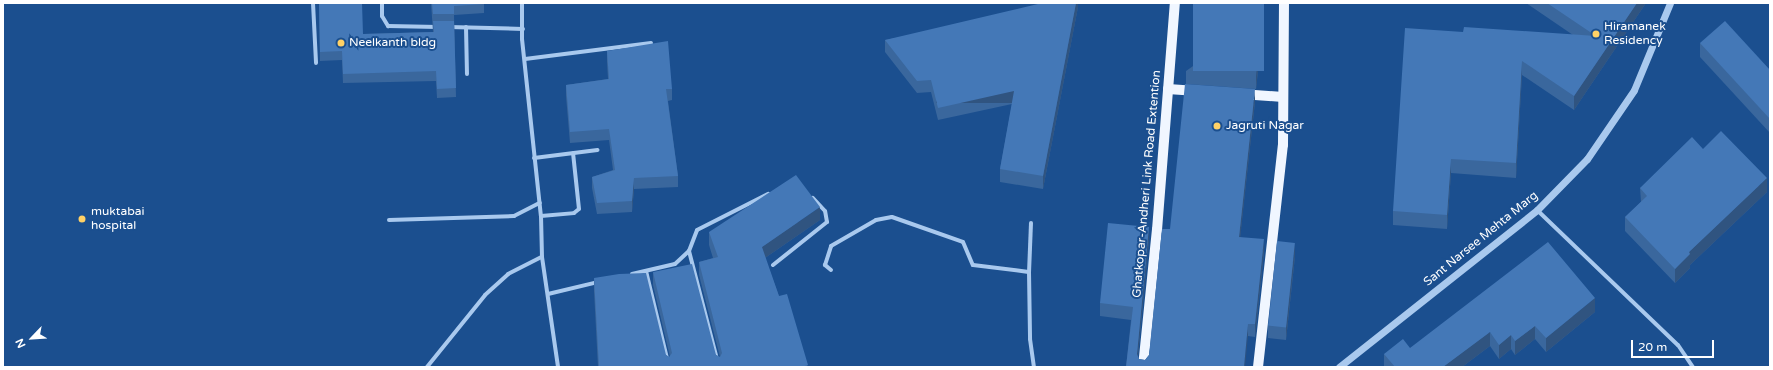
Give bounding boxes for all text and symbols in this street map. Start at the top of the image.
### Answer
place label: Hiramanek Residency [1604,20,1666,48]
marker: Hiramanek Residency [1591,29,1601,39]
place label: Neelkanth bldg [349,36,436,50]
marker: Neelkanth bldg [336,38,346,48]
street label: Ghatkopar-Andheri Link Road Extention [1130,70,1164,298]
place label: Jagruti Nagar [1226,119,1304,133]
marker: Jagruti Nagar [1211,120,1223,132]
street label: Sant Narsee Mehta Marg [1421,189,1541,289]
place label: muktabai hospital [91,205,144,233]
marker: muktabai hospital [76,213,88,225]
north arrow [12,318,52,358]
scale bar [1633,332,1716,358]
text: N [13,337,28,350]
text: 20 m [1638,340,1667,354]

